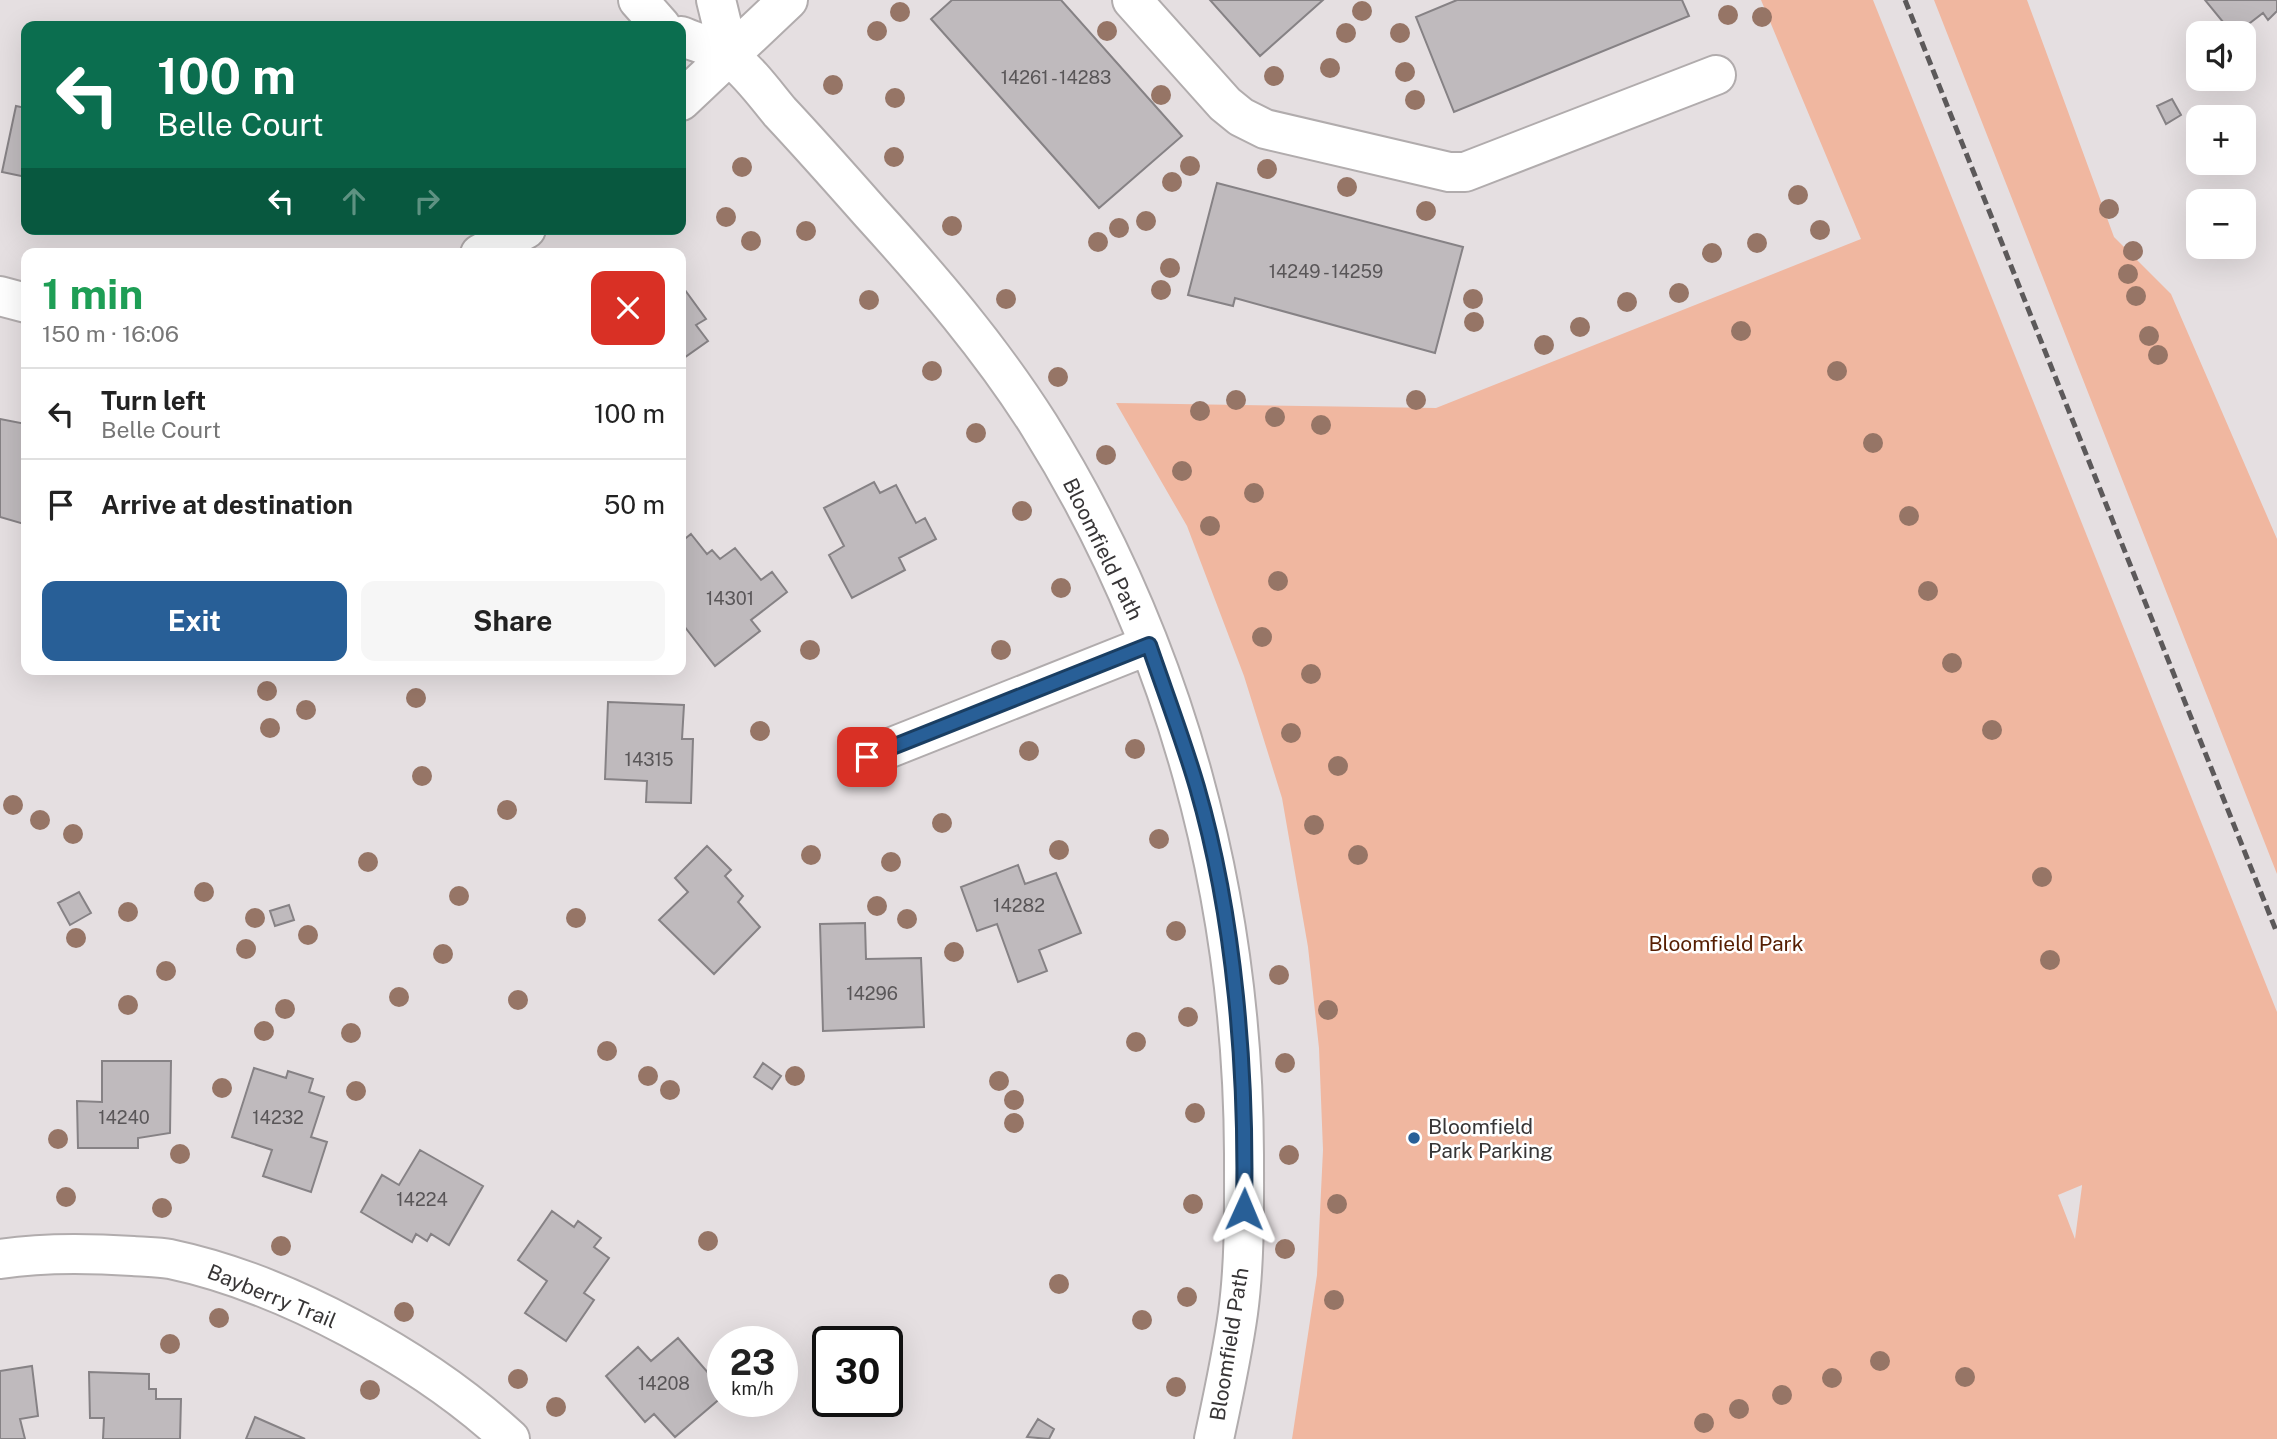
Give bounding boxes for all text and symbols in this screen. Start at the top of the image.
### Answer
map controls [2186,21,2256,259]
button: sound [2186,21,2256,91]
text: 100 m [157,47,296,105]
icon: left [42,49,133,140]
house number: 14261 - 14283 [1001,67,1111,88]
button: + [2186,105,2256,175]
text: Belle Court [157,106,324,143]
icon: left [262,182,300,220]
icon: ahead [335,182,373,220]
icon: right [408,182,446,220]
button: − [2186,189,2256,259]
house number: 14249 - 14259 [1269,261,1383,282]
text: 1 min [42,269,143,318]
button: close [591,271,665,345]
text: 150 m · 16:06 [42,320,179,347]
text: Turn left [101,385,206,416]
icon: left [42,395,80,433]
text: 100 m [594,398,665,429]
text: Belle Court [101,416,221,443]
street label: Bloomfield Path [1058,474,1148,624]
icon: arrive [42,486,80,524]
text: Arrive at destination [101,489,353,520]
text: 50 m [604,489,665,520]
button: Exit [42,581,347,661]
button: Share [361,581,665,661]
house number: 14301 [706,588,754,609]
pin [837,727,897,787]
icon: arrive [848,738,886,776]
house number: 14315 [625,749,673,770]
house number: 14282 [993,895,1045,916]
park label: Bloomfield Park [1648,931,1804,956]
house number: 14296 [846,983,898,1004]
house number: 14240 [98,1107,150,1128]
house number: 14232 [252,1107,304,1128]
place label: Bloomfield Park Parking [1428,1114,1553,1163]
marker: Bloomfield Park Parking [1406,1130,1422,1146]
position arrow [1207,1172,1281,1246]
house number: 14224 [396,1189,448,1210]
street label: Bayberry Trail [204,1259,340,1333]
street label: Bloomfield Path [1205,1266,1253,1422]
speed limit sign: 30 [812,1326,903,1417]
text: 23 [730,1342,775,1383]
house number: 14208 [638,1373,690,1394]
text: km/h [731,1378,774,1399]

